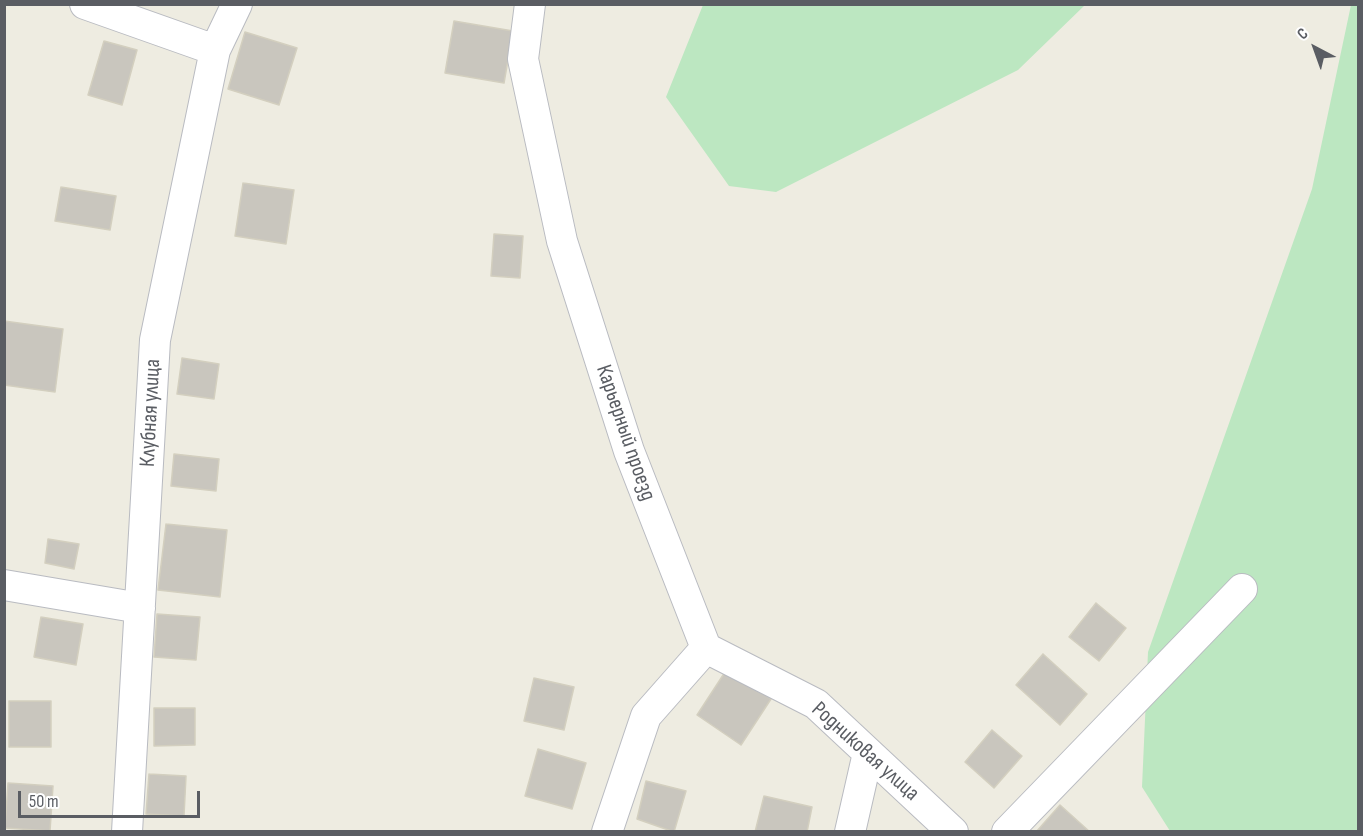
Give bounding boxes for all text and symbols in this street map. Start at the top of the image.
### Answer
north arrow [1285,18,1345,78]
text: С [1294,24,1312,44]
street label: Клубная улица [135,358,167,468]
street label: Карьерный проезд [589,362,661,504]
street label: Родниковая улица [806,697,924,807]
scale bar [21,779,202,817]
text: 50 m [29,791,59,812]

